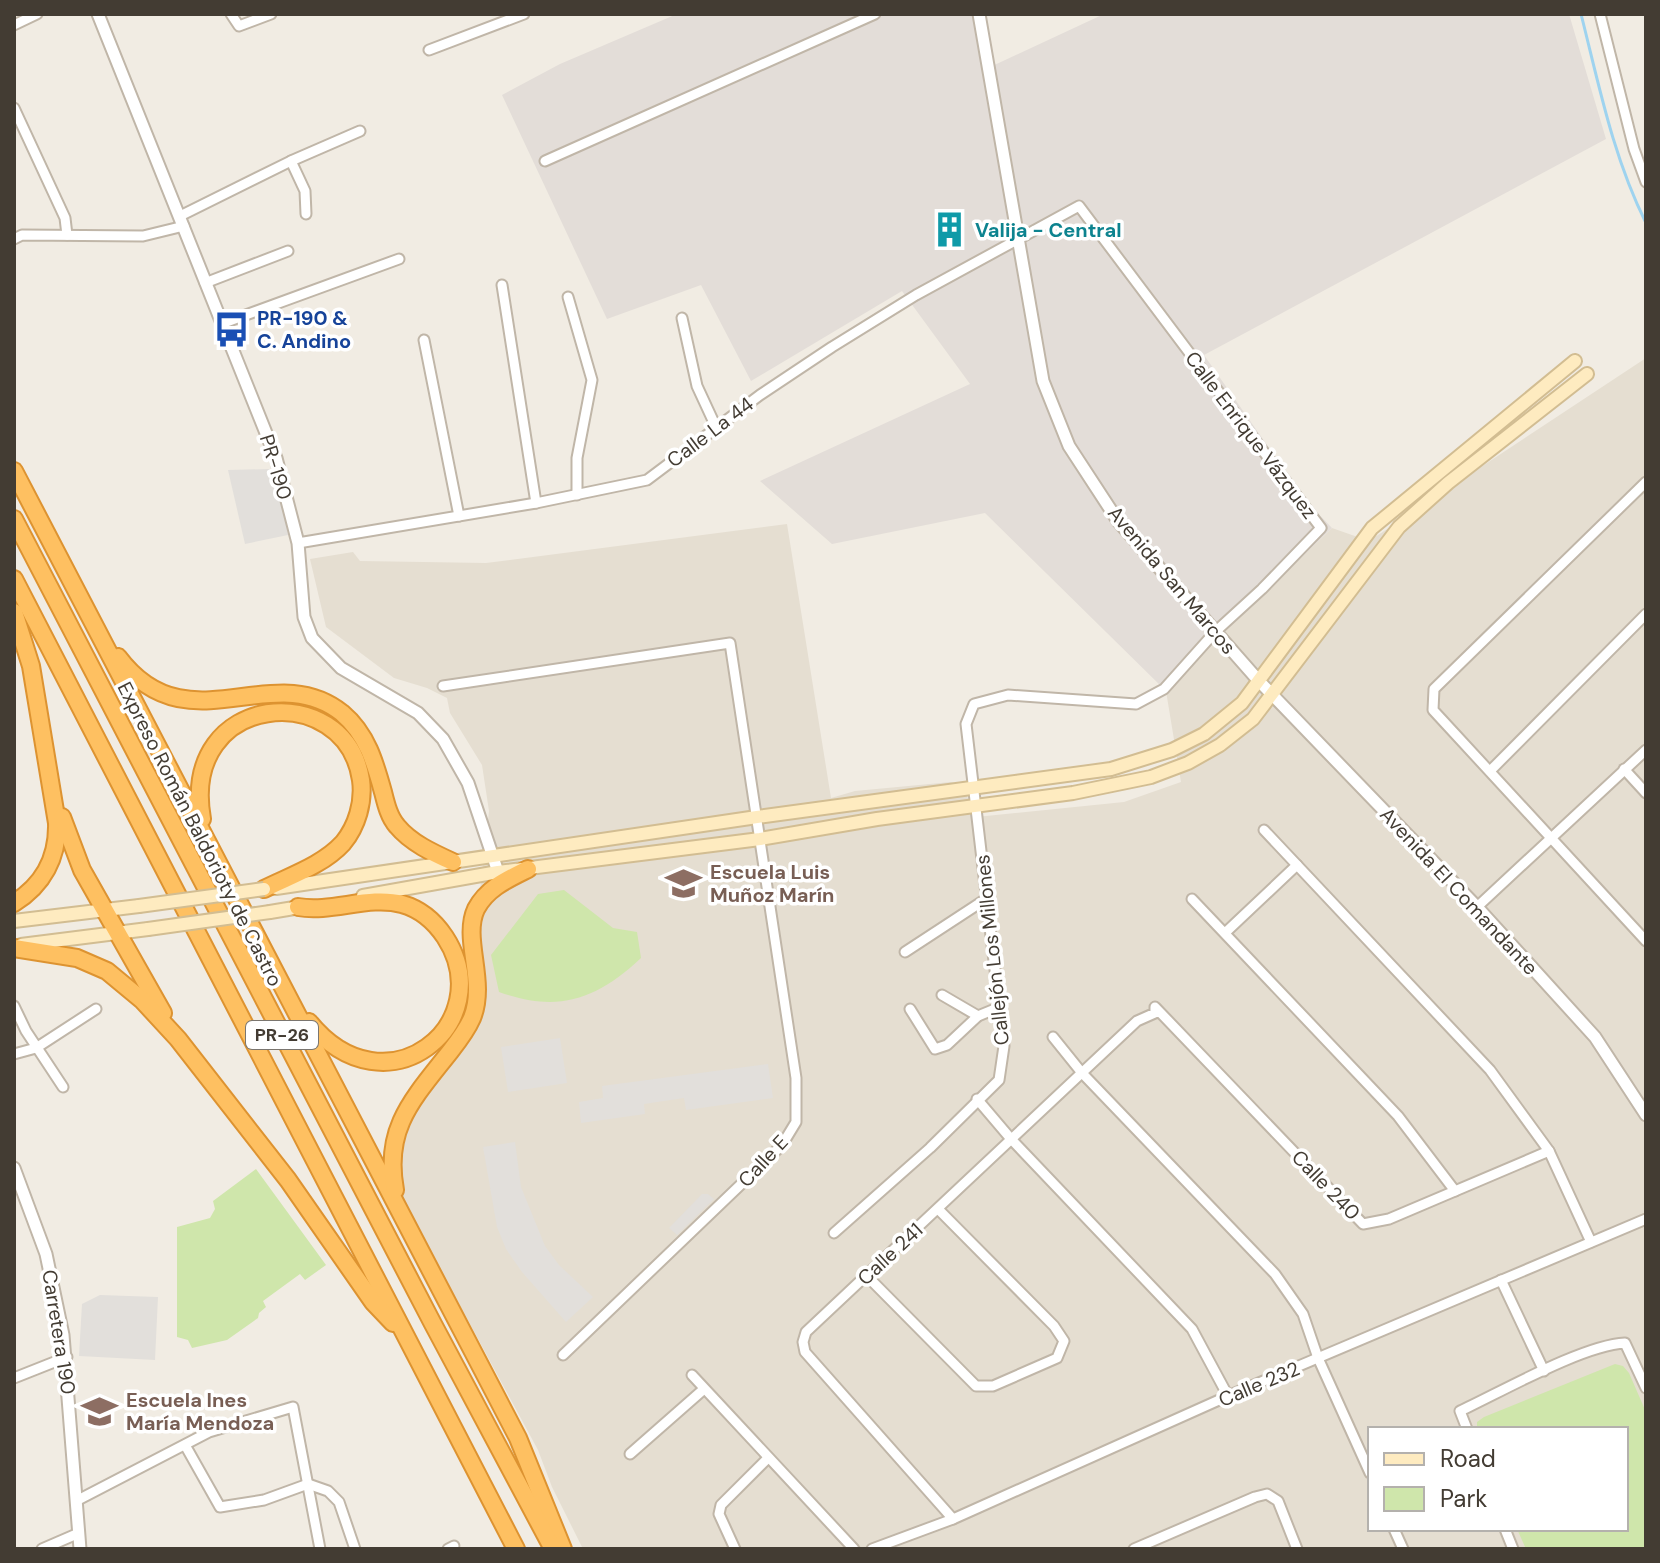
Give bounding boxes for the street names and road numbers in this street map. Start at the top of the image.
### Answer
street label: Calle Enrique Vázquez [1179,346,1323,524]
street label: Calle La 44 [662,391,758,473]
street label: PR-190 [254,431,298,503]
street label: Avenida San Marcos [1102,500,1242,660]
street label: Expreso Román Baldorioty de Castro [112,677,288,991]
street label: Avenida El Comandante [1374,802,1544,980]
street label: Callejón Los Millones [969,853,1015,1047]
road number: PR-26 [246,1021,318,1049]
street label: Calle E [732,1129,794,1193]
street label: Calle 240 [1286,1144,1366,1226]
street label: Calle 241 [852,1217,928,1291]
street label: Carretera 190 [36,1268,82,1396]
street label: Calle 232 [1214,1355,1304,1413]

